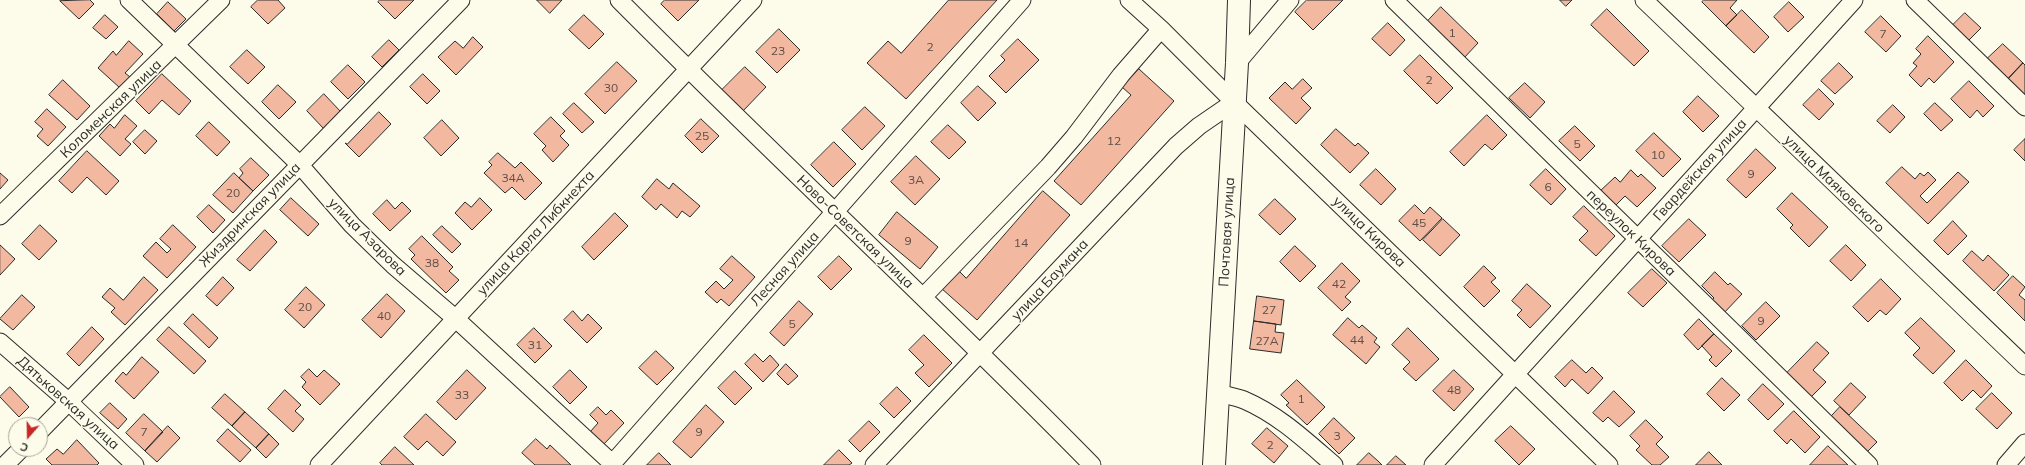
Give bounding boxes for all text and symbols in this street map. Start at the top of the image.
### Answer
house number: 1 [1448,26,1456,40]
house number: 7 [1879,27,1887,41]
house number: 2 [926,40,934,54]
house number: 23 [771,44,785,58]
street label: Коломенская улица [57,56,165,162]
house number: 2 [1425,73,1433,87]
house number: 30 [604,81,618,95]
street label: Гвардейская улица [1650,116,1750,224]
house number: 25 [695,129,709,143]
street label: улица Маяковского [1780,132,1888,236]
house number: 12 [1107,134,1121,148]
house number: 5 [1573,137,1581,151]
house number: 10 [1651,148,1665,162]
street label: Жиздринская улица [196,159,304,271]
street label: улица Карла Либкнехта [474,167,598,299]
house number: 9 [1747,167,1755,181]
house number: 34А [501,171,525,185]
street label: Ново-Советская улица [793,172,917,292]
house number: 3А [908,173,924,187]
street label: Почтовая улица [1216,177,1238,287]
house number: 6 [1544,180,1552,194]
house number: 20 [226,186,240,200]
street label: переулок Кирова [1583,186,1679,280]
street label: улица Кирова [1329,193,1409,271]
street label: улица Азарова [324,194,410,280]
house number: 45 [1412,216,1426,230]
street label: Лесная улица [747,228,823,310]
house number: 9 [904,234,912,248]
street label: улица Баумана [1008,236,1092,324]
house number: 14 [1014,236,1028,250]
house number: 38 [425,256,439,270]
house number: 42 [1332,277,1346,291]
house number: 20 [298,300,312,314]
house number: 27 [1262,303,1276,317]
house number: 40 [377,309,391,323]
house number: 9 [1757,314,1765,328]
house number: 5 [788,317,796,331]
house number: 44 [1350,333,1364,347]
house number: 27А [1255,334,1279,348]
house number: 31 [528,338,542,352]
street label: Дятьковская улица [13,353,123,453]
house number: 48 [1447,383,1461,397]
house number: 33 [455,388,469,402]
house number: 1 [1297,392,1305,406]
north arrow [8,417,48,457]
house number: 7 [140,425,148,439]
house number: 9 [695,425,703,439]
house number: 3 [1333,429,1341,443]
house number: 2 [1266,438,1274,452]
text: С [18,439,30,455]

